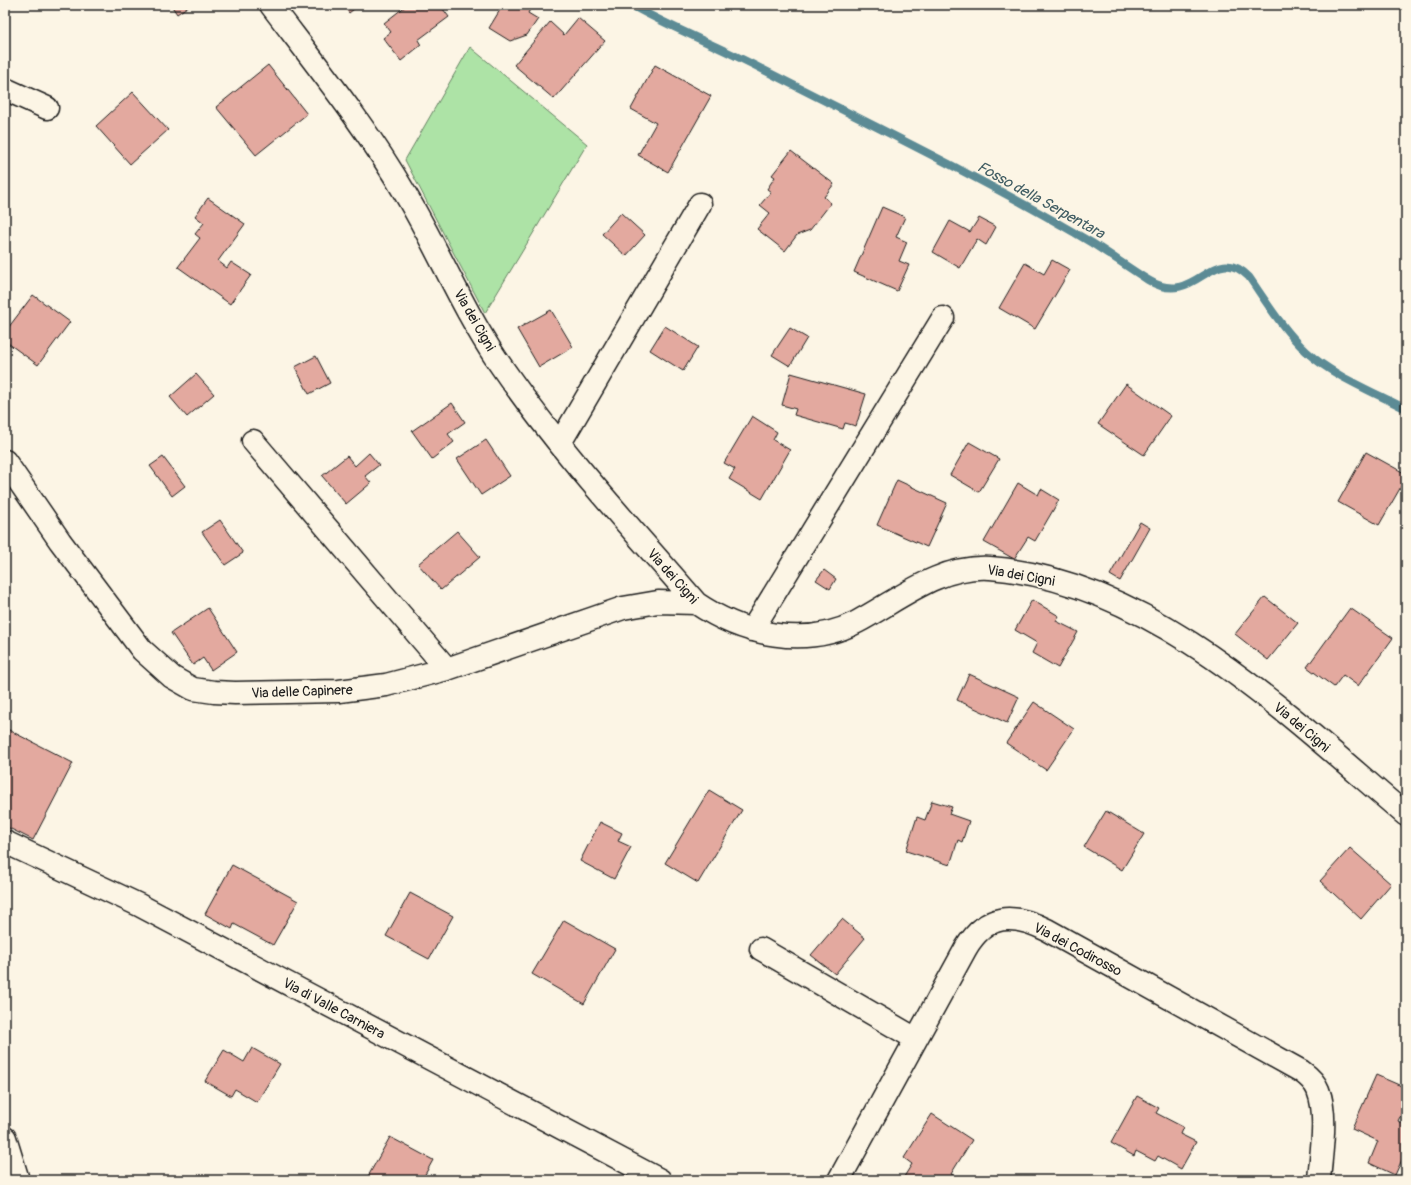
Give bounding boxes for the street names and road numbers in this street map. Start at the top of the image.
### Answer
street label: Via dei Cigni [450,286,499,355]
street label: Via dei Cigni [643,545,702,608]
street label: Via dei Cigni [986,561,1057,590]
street label: Via delle Capinere [251,681,353,702]
street label: Via dei Cigni [1270,699,1334,756]
street label: Via dei Codirosso [1031,919,1125,980]
street label: Via di Valle Carniera [280,974,388,1043]

